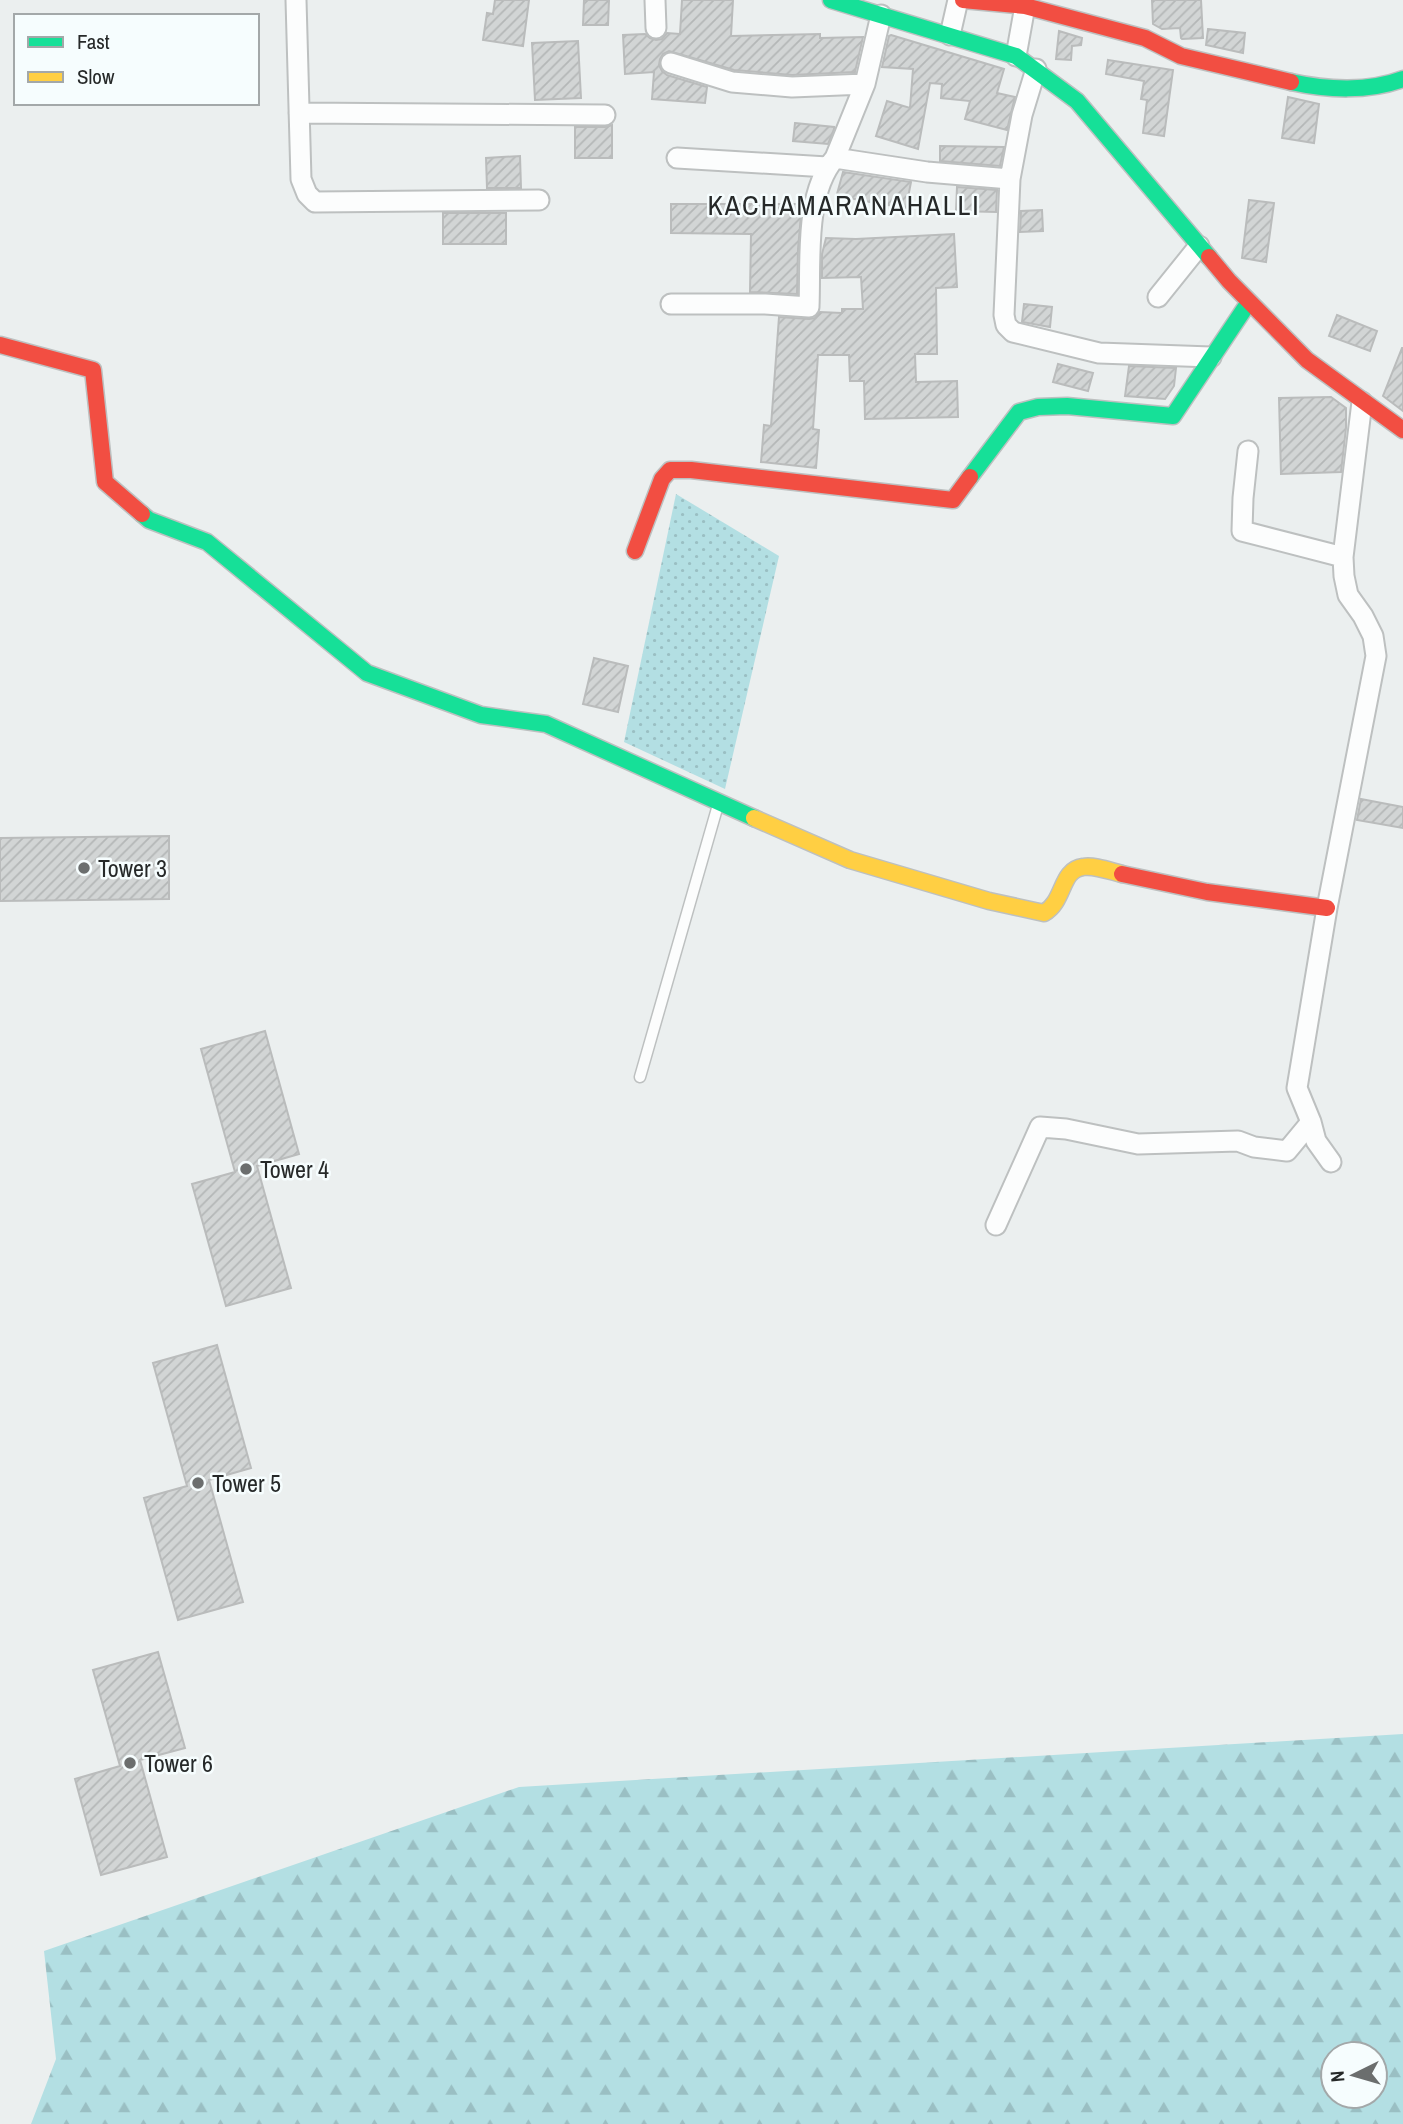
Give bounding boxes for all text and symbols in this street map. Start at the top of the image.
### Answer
legend [14,14,259,105]
text: Fast [77,27,110,56]
text: Slow [77,62,115,91]
district label: KACHAMARANAHALLI [707,186,981,224]
place label: Tower 3 [98,852,167,884]
marker: Tower 3 [76,860,92,876]
place label: Tower 4 [260,1153,329,1185]
marker: Tower 4 [238,1161,254,1177]
place label: Tower 5 [212,1467,281,1499]
marker: Tower 5 [190,1475,206,1491]
place label: Tower 6 [144,1747,213,1779]
marker: Tower 6 [122,1755,138,1771]
north arrow [1319,2040,1389,2110]
text: N [1324,2070,1351,2083]

